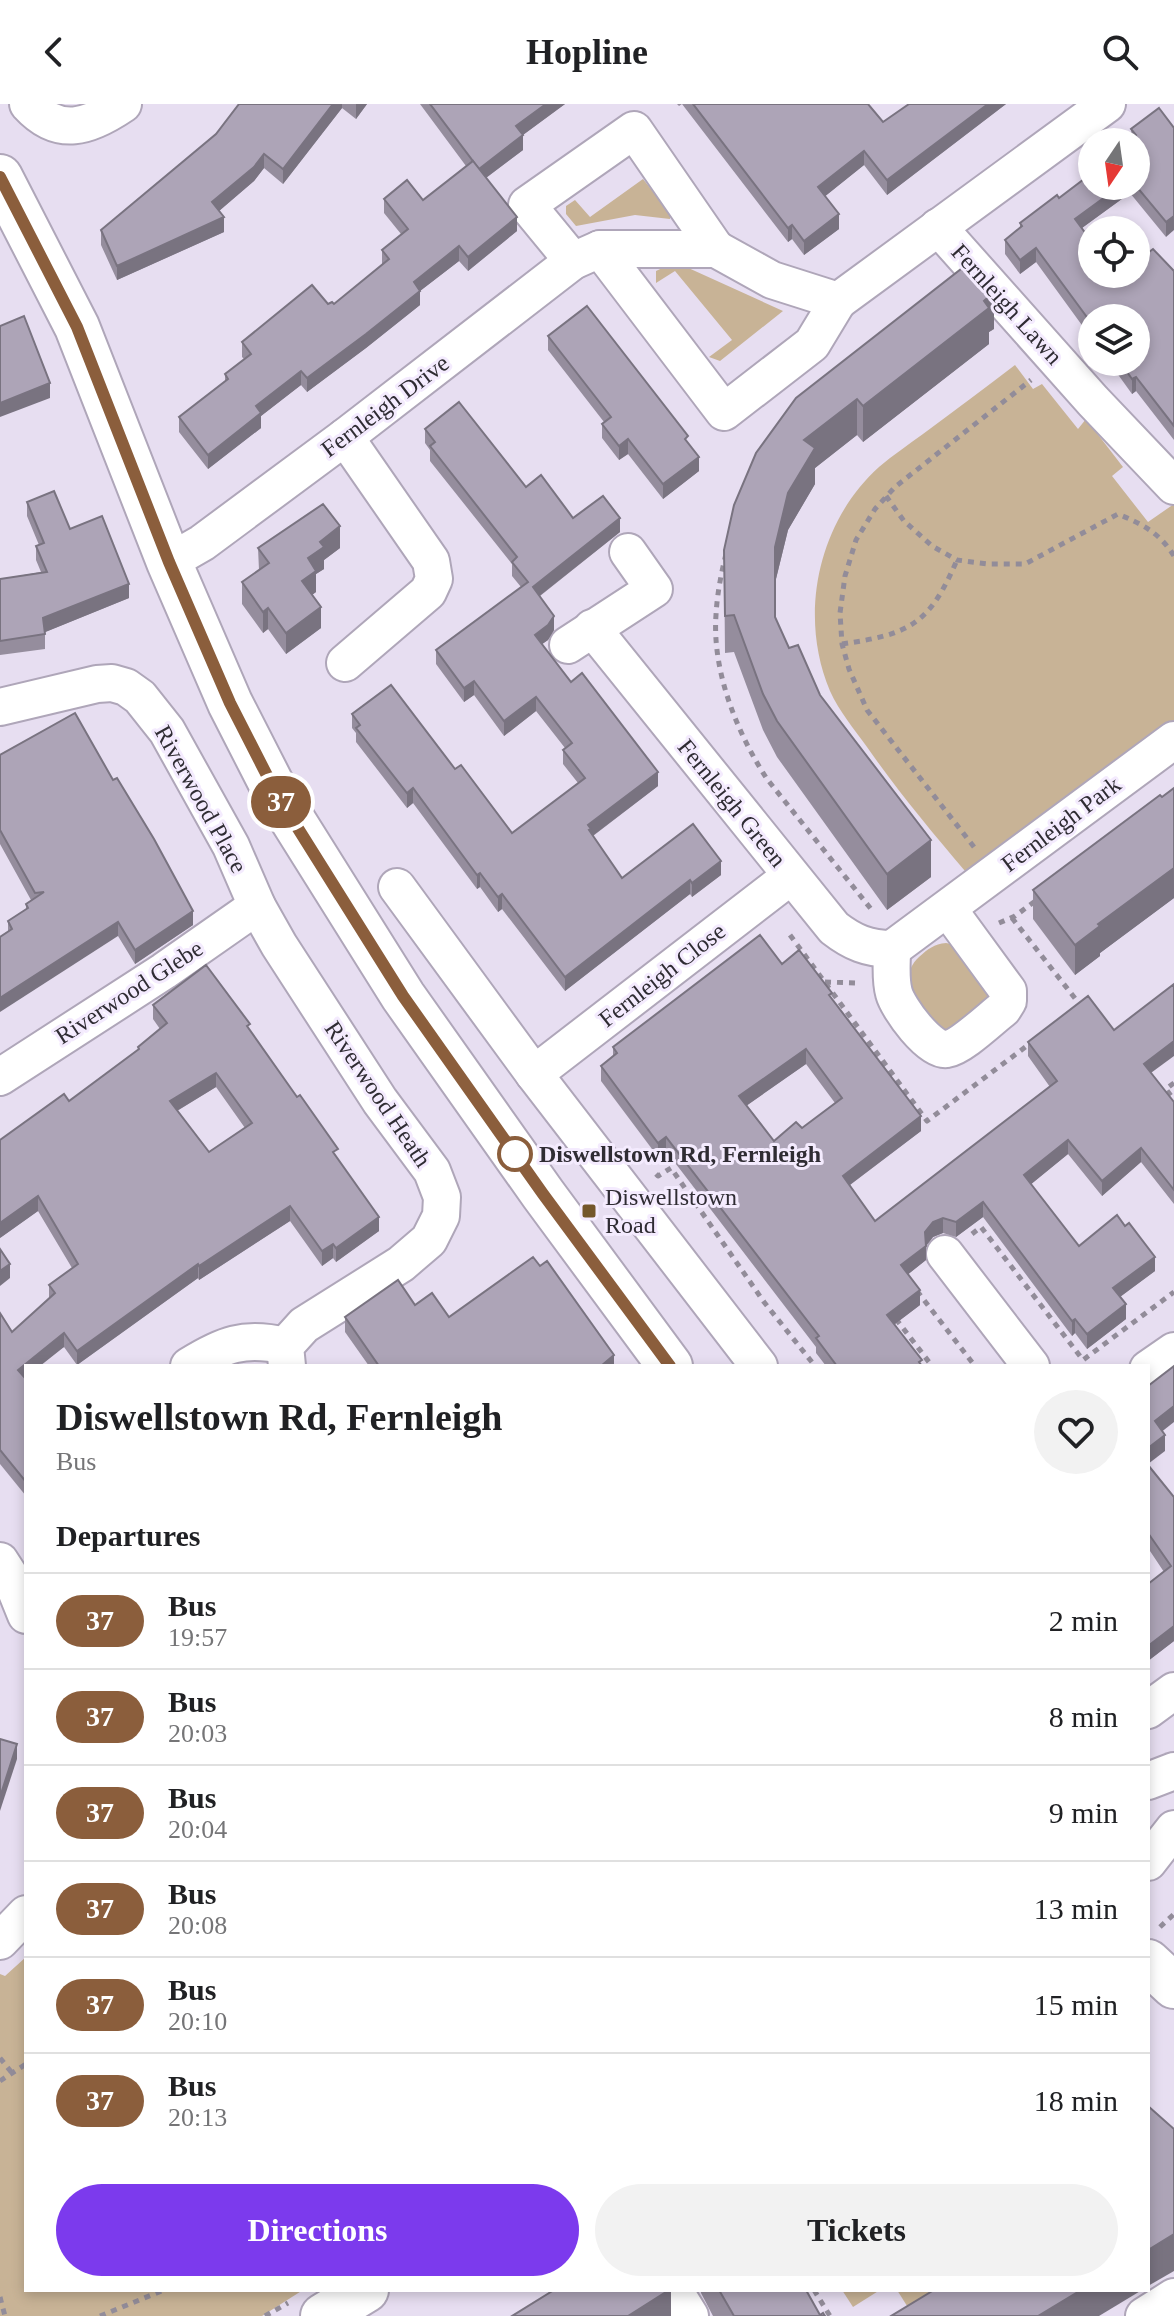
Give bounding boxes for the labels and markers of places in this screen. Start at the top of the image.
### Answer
marker: Diswellstown Rd, Fernleigh [498,1137,532,1171]
place label: Diswellstown Rd, Fernleigh [539,1141,821,1167]
place label: Diswellstown Road [605,1184,737,1238]
marker: Diswellstown Road [580,1202,598,1220]

